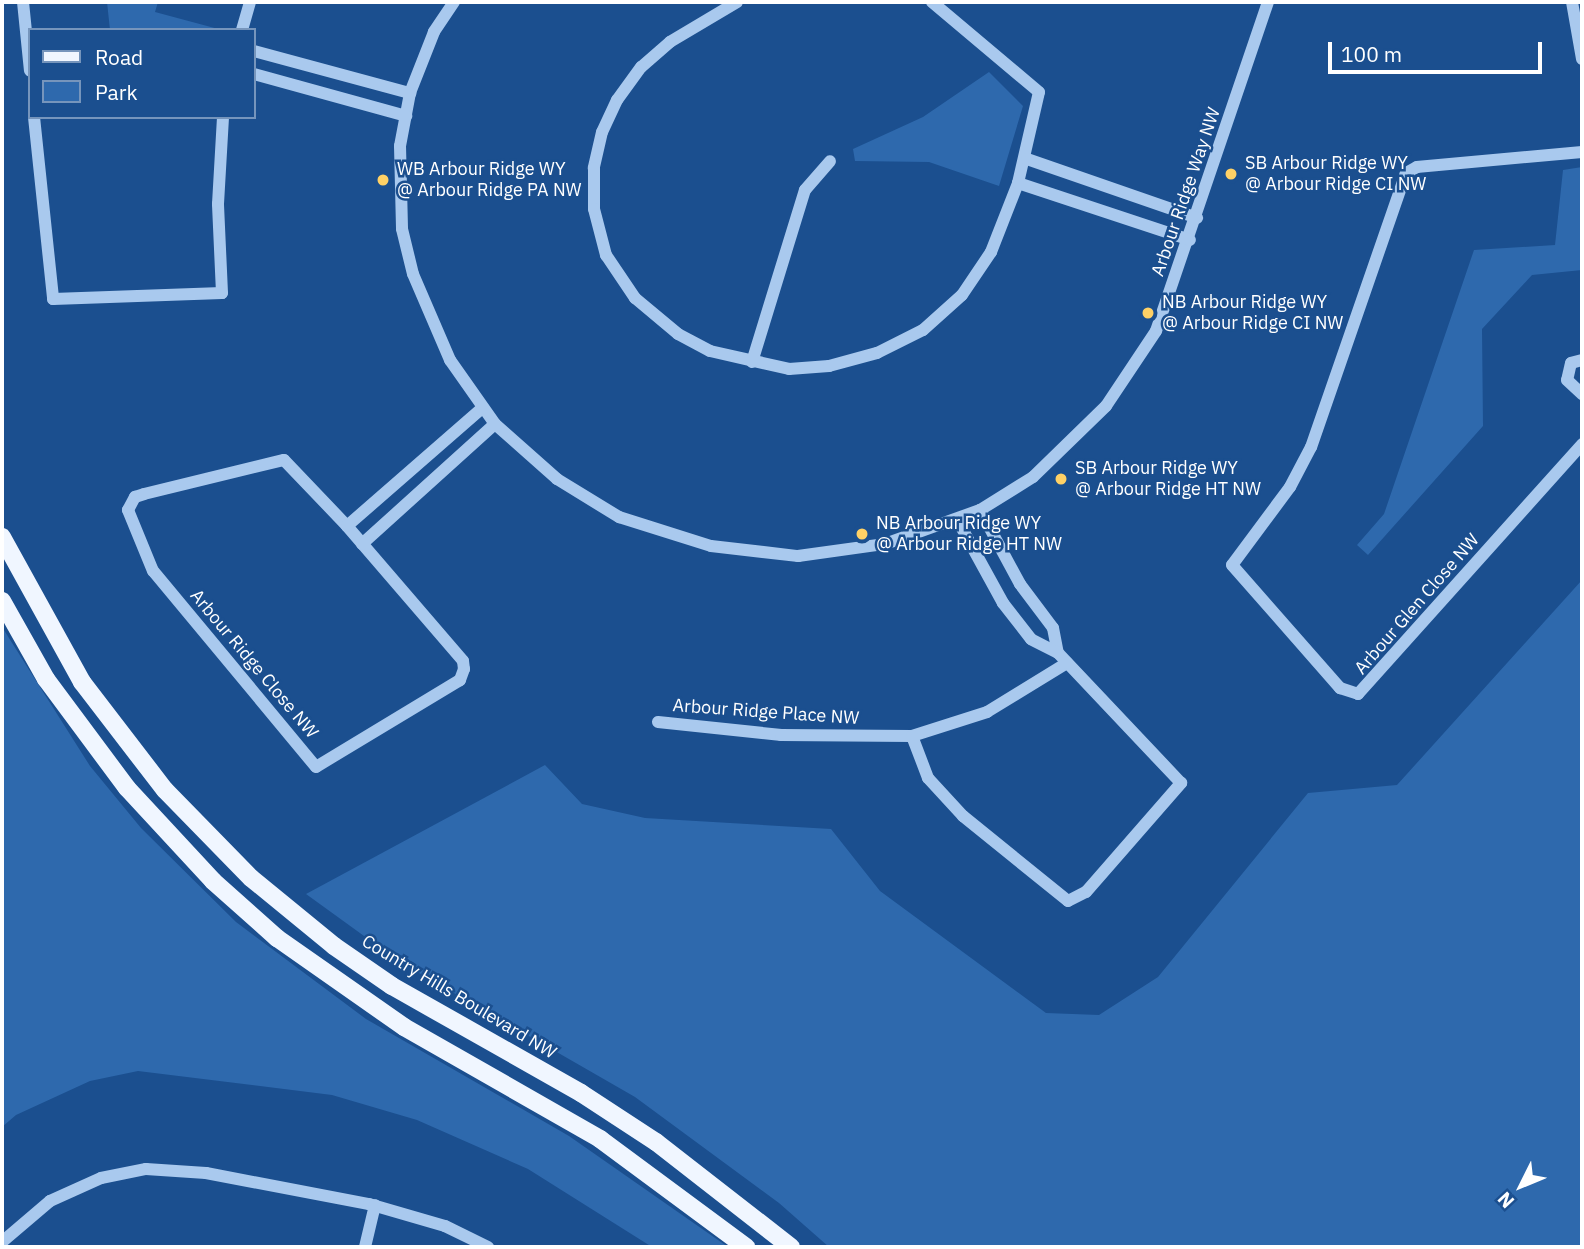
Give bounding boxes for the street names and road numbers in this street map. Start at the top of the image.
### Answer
street label: Arbour Ridge Way NW [1147,105,1225,279]
street label: Arbour Glen Close NW [1350,529,1484,679]
street label: Arbour Ridge Close NW [185,585,323,743]
street label: Arbour Ridge Place NW [672,695,860,729]
street label: Country Hills Boulevard NW [358,930,560,1064]

